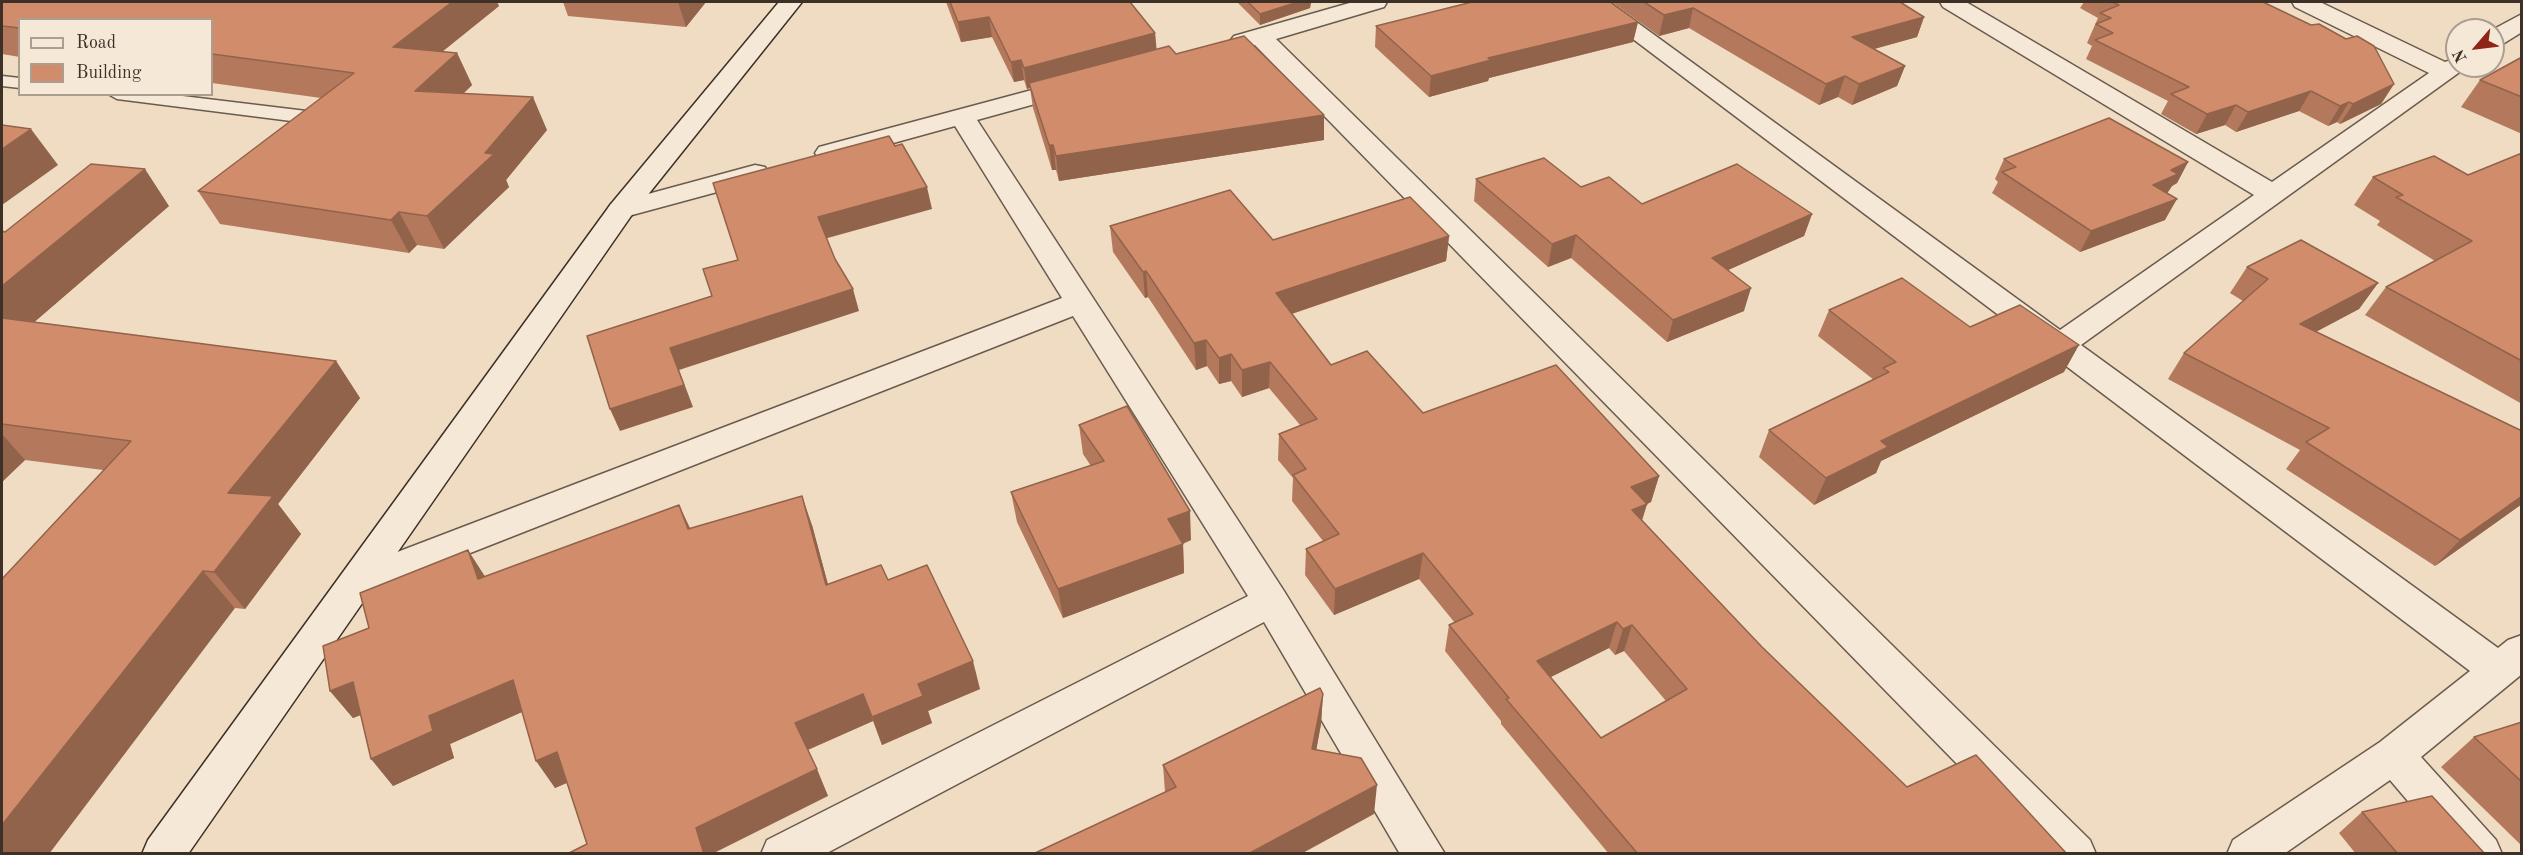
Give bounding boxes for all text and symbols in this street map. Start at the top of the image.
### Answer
legend [18,18,213,96]
north arrow [2445,18,2505,78]
text: Road [76,34,116,52]
text: N [2451,46,2471,65]
text: Building [76,64,141,82]

